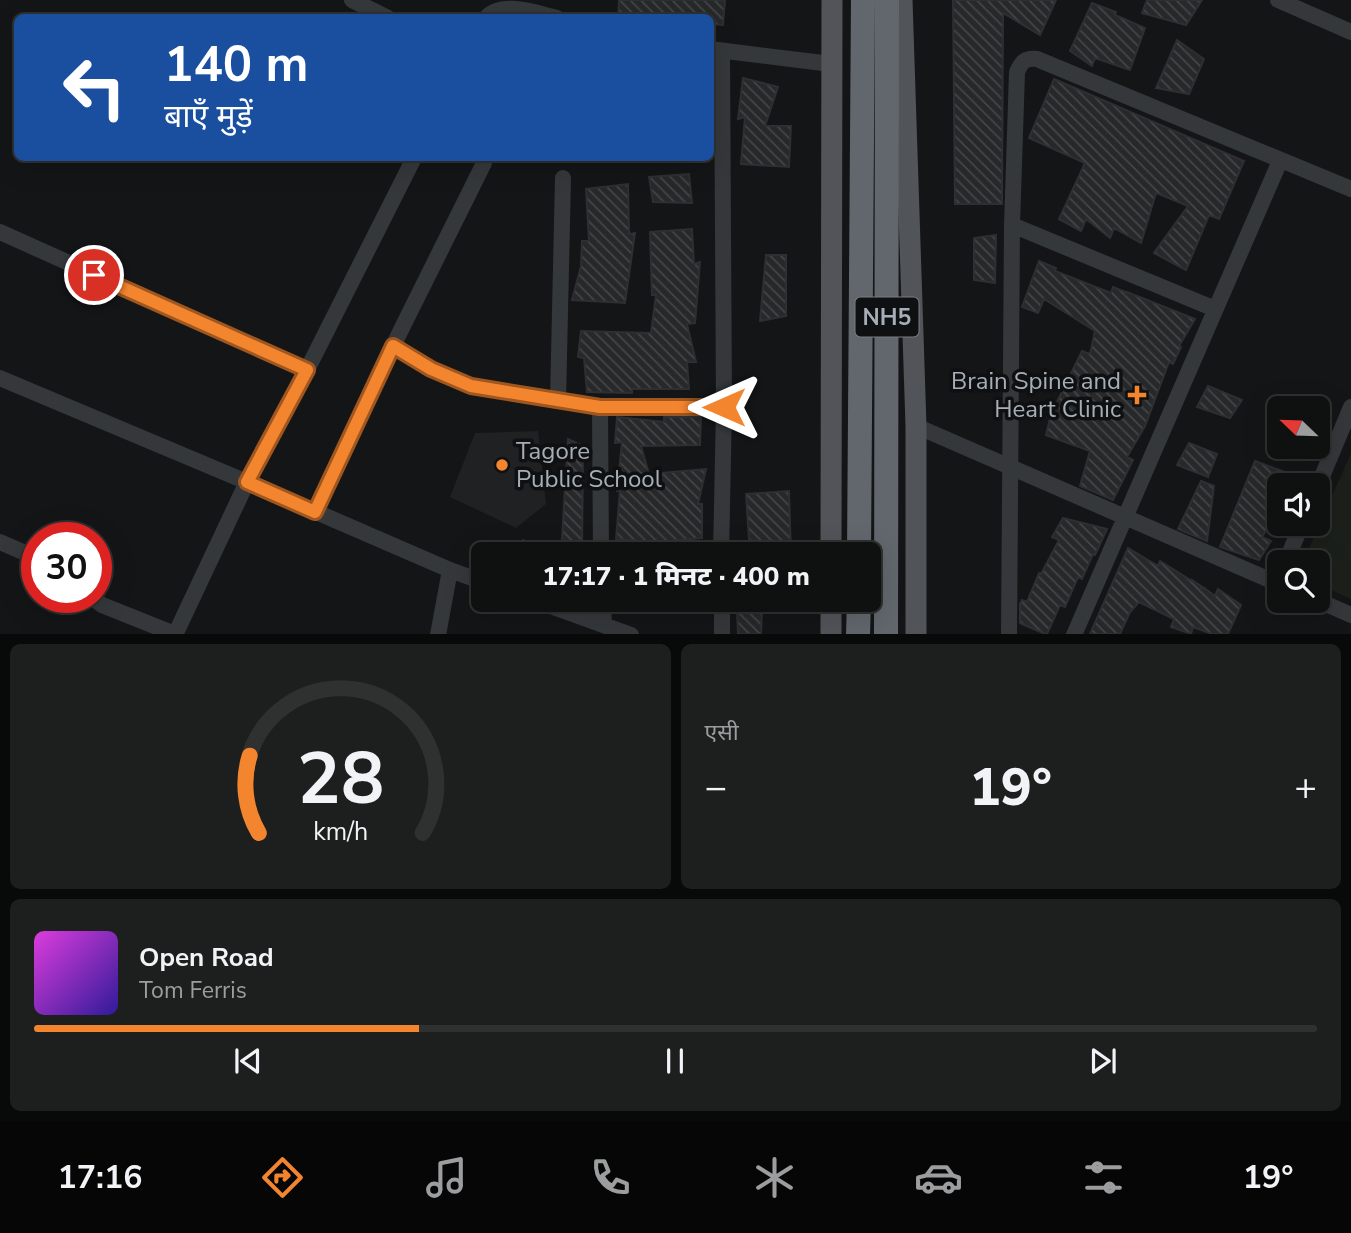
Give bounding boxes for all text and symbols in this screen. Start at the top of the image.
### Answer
text: 140 m [164,31,308,98]
icon: left [49,42,140,133]
text: बाएँ मुड़ें [164,95,253,138]
pin [64,245,124,305]
icon: arrive [75,256,113,294]
road number: NH5 [856,298,918,336]
place label: Brain Spine and Heart Clinic [951,365,1121,425]
position arrow [687,370,761,444]
marker: Brain Spine and Heart Clinic [1127,385,1147,405]
north arrow [1267,396,1330,458]
map controls [1267,396,1330,613]
place label: Tagore Public School [516,435,662,495]
marker: Tagore Public School [494,457,510,473]
button: sound [1267,473,1330,536]
speed limit sign: 30 [21,522,112,613]
button: search [1267,550,1330,613]
text: 17:17 · 1 मिनट · 400 m [542,559,810,594]
text: एसी [705,717,739,748]
text: 28 [297,729,384,829]
text: 19° [970,752,1052,823]
text: − [705,762,727,813]
text: + [1294,762,1317,813]
text: km/h [313,814,368,848]
text: Open Road [139,940,274,975]
text: Tom Ferris [139,975,247,1006]
icon: previous [229,1042,267,1080]
icon: pause [656,1042,694,1080]
icon: next [1084,1042,1122,1080]
icon: directions [258,1153,307,1202]
icon: music [422,1153,471,1202]
icon: phone [586,1153,635,1202]
icon: climate [750,1153,799,1202]
icon: car [914,1153,963,1202]
icon: filters [1079,1153,1128,1202]
text: 17:16 [58,1156,142,1199]
text: 19° [1243,1156,1293,1199]

